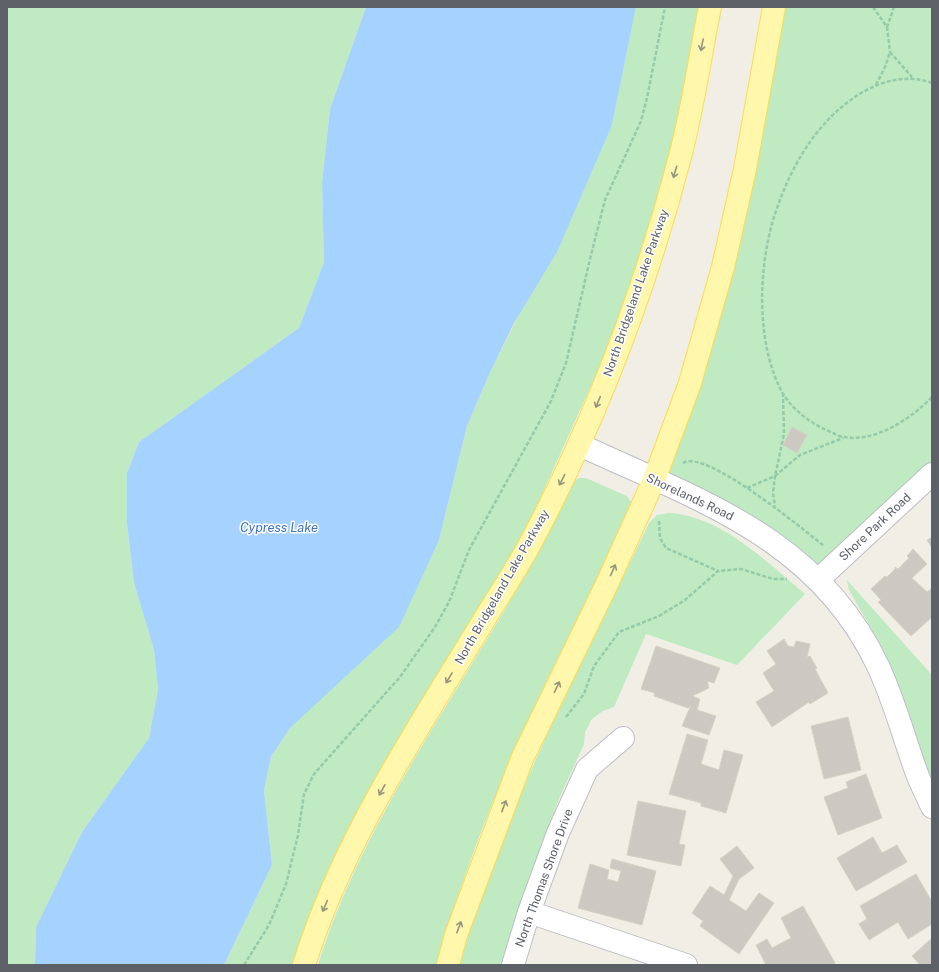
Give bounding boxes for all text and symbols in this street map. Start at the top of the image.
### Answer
one-way arrow [698,38,706,51]
one-way arrow [671,166,678,179]
street label: North Bridgeland Lake Parkway [601,207,671,379]
one-way arrow [594,395,601,407]
street label: Shorelands Road [644,471,736,523]
one-way arrow [558,474,565,486]
street label: Shore Park Road [836,490,914,564]
street label: North Bridgeland Lake Parkway [452,507,552,667]
water label: Cypress Lake [240,520,318,535]
one-way arrow [610,564,617,576]
one-way arrow [444,672,452,684]
one-way arrow [554,681,561,693]
one-way arrow [378,783,385,795]
one-way arrow [501,800,509,812]
street label: North Thomas Shore Drive [512,807,576,949]
one-way arrow [321,900,329,912]
one-way arrow [455,922,463,934]

